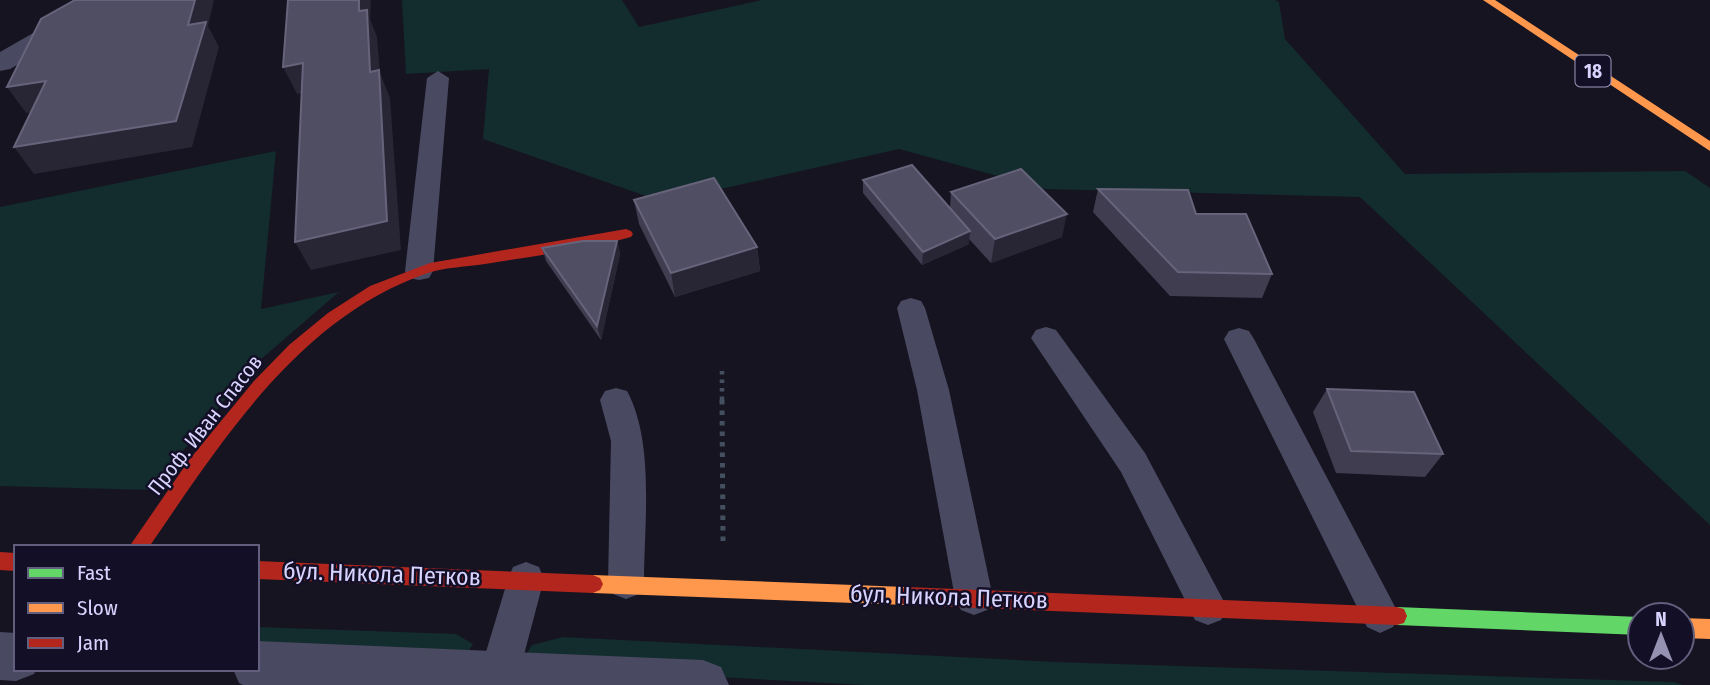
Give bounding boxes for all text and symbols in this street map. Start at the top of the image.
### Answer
road number: 18 [1576,55,1610,86]
street label: Проф. Иван Спасов [142,350,268,500]
legend [14,545,259,671]
street label: бул. Никола Петков [283,557,481,591]
text: Fast [77,560,111,586]
street label: бул. Никола Петков [850,580,1048,614]
text: Slow [77,595,118,621]
north arrow [1626,601,1696,671]
text: N [1655,608,1667,631]
text: Jam [77,630,109,656]

